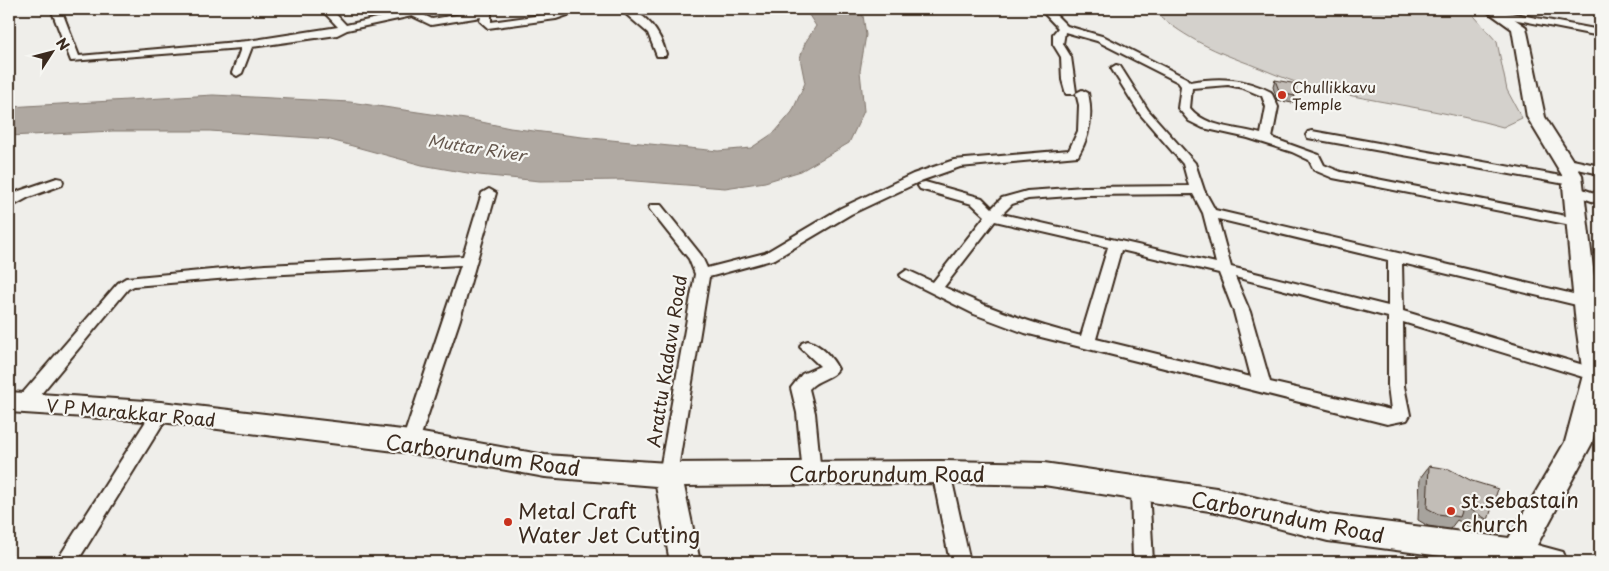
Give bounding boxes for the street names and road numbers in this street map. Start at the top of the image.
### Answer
street label: Arattu Kadavu Road [639,273,693,449]
street label: V P Marakkar Road [45,391,217,433]
street label: Carborundum Road [384,425,582,483]
street label: Carborundum Road [789,457,985,489]
street label: Carborundum Road [1189,482,1387,550]

